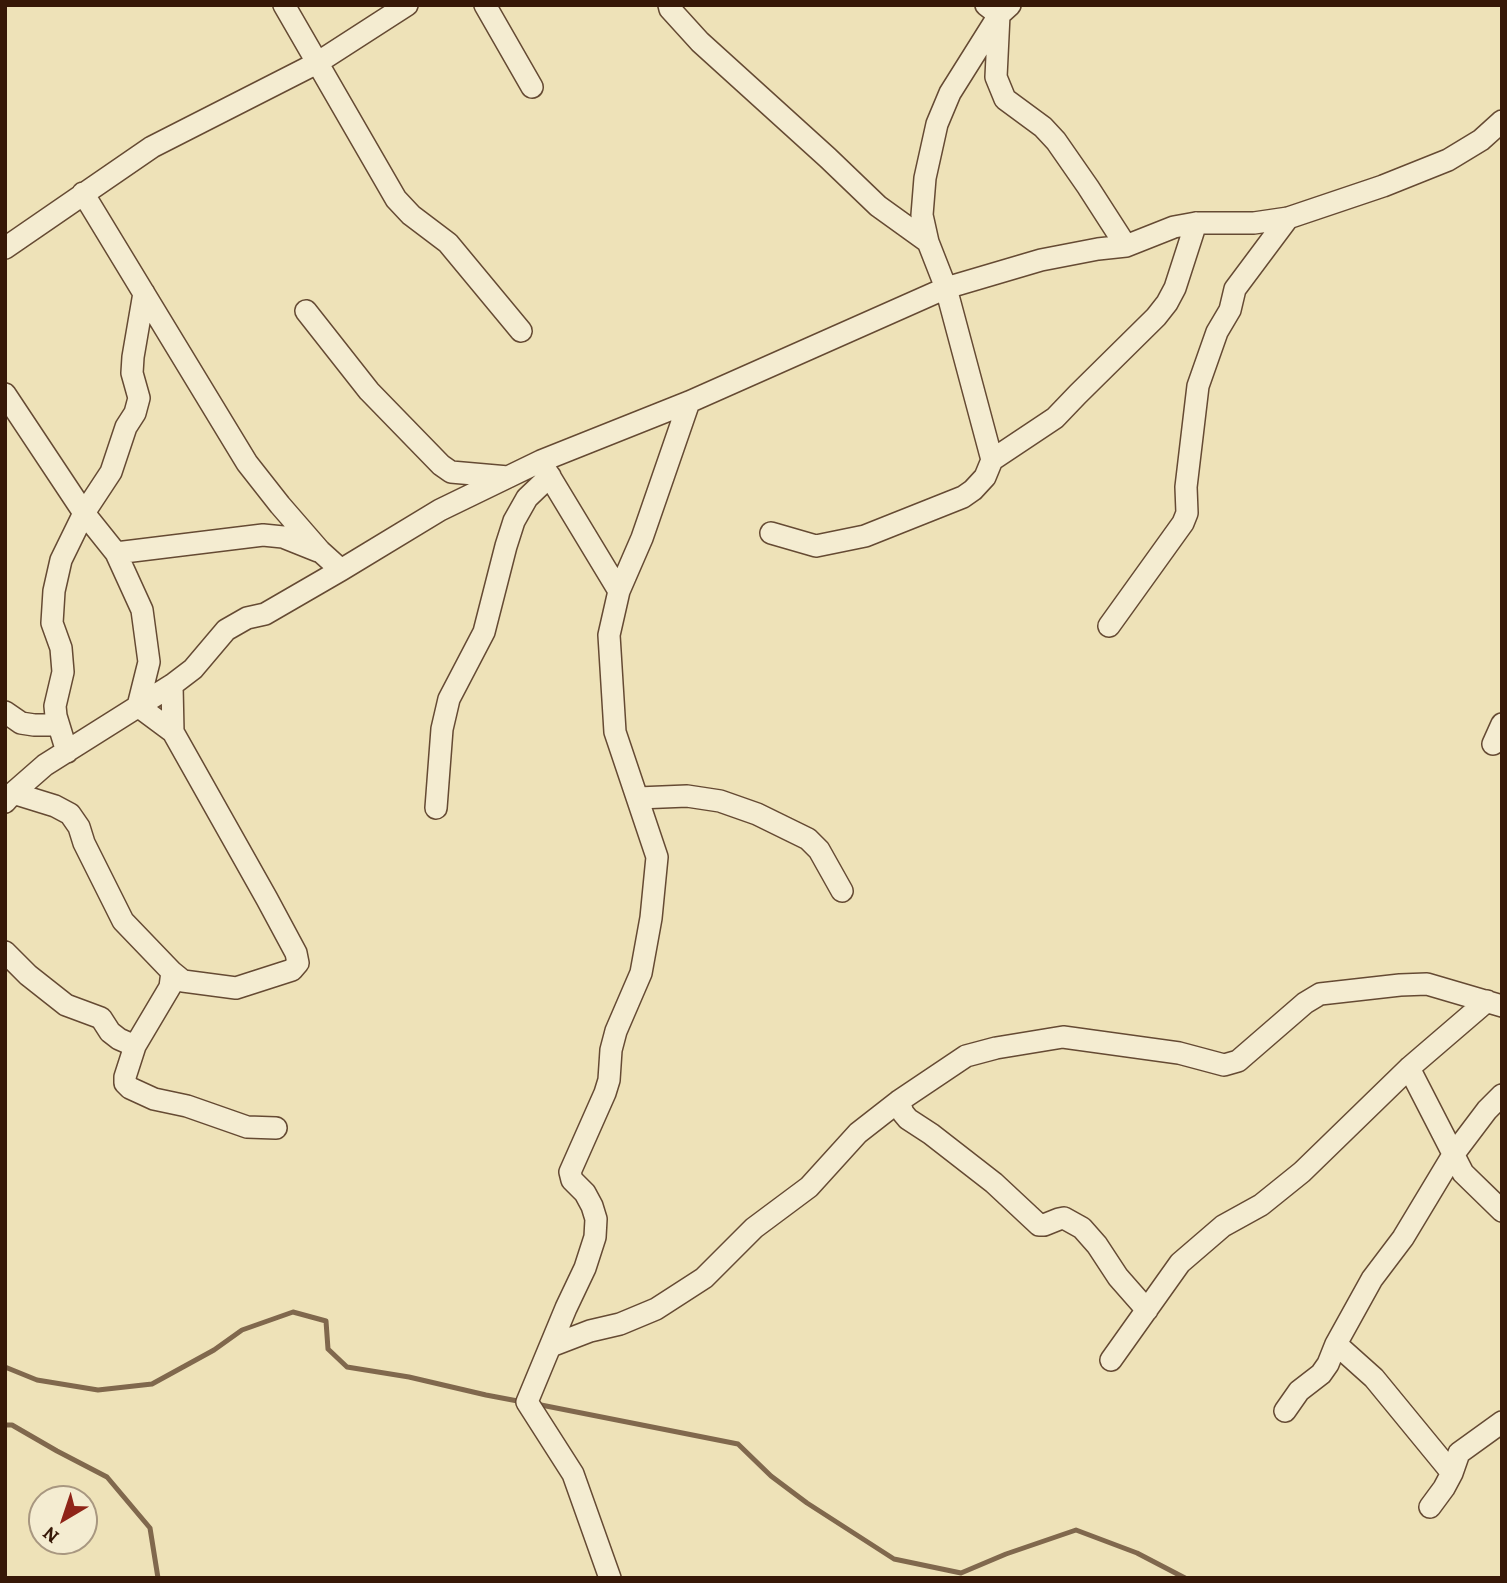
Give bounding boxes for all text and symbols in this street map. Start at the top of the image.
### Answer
north arrow [28,1485,98,1555]
text: N [37,1520,65,1549]

